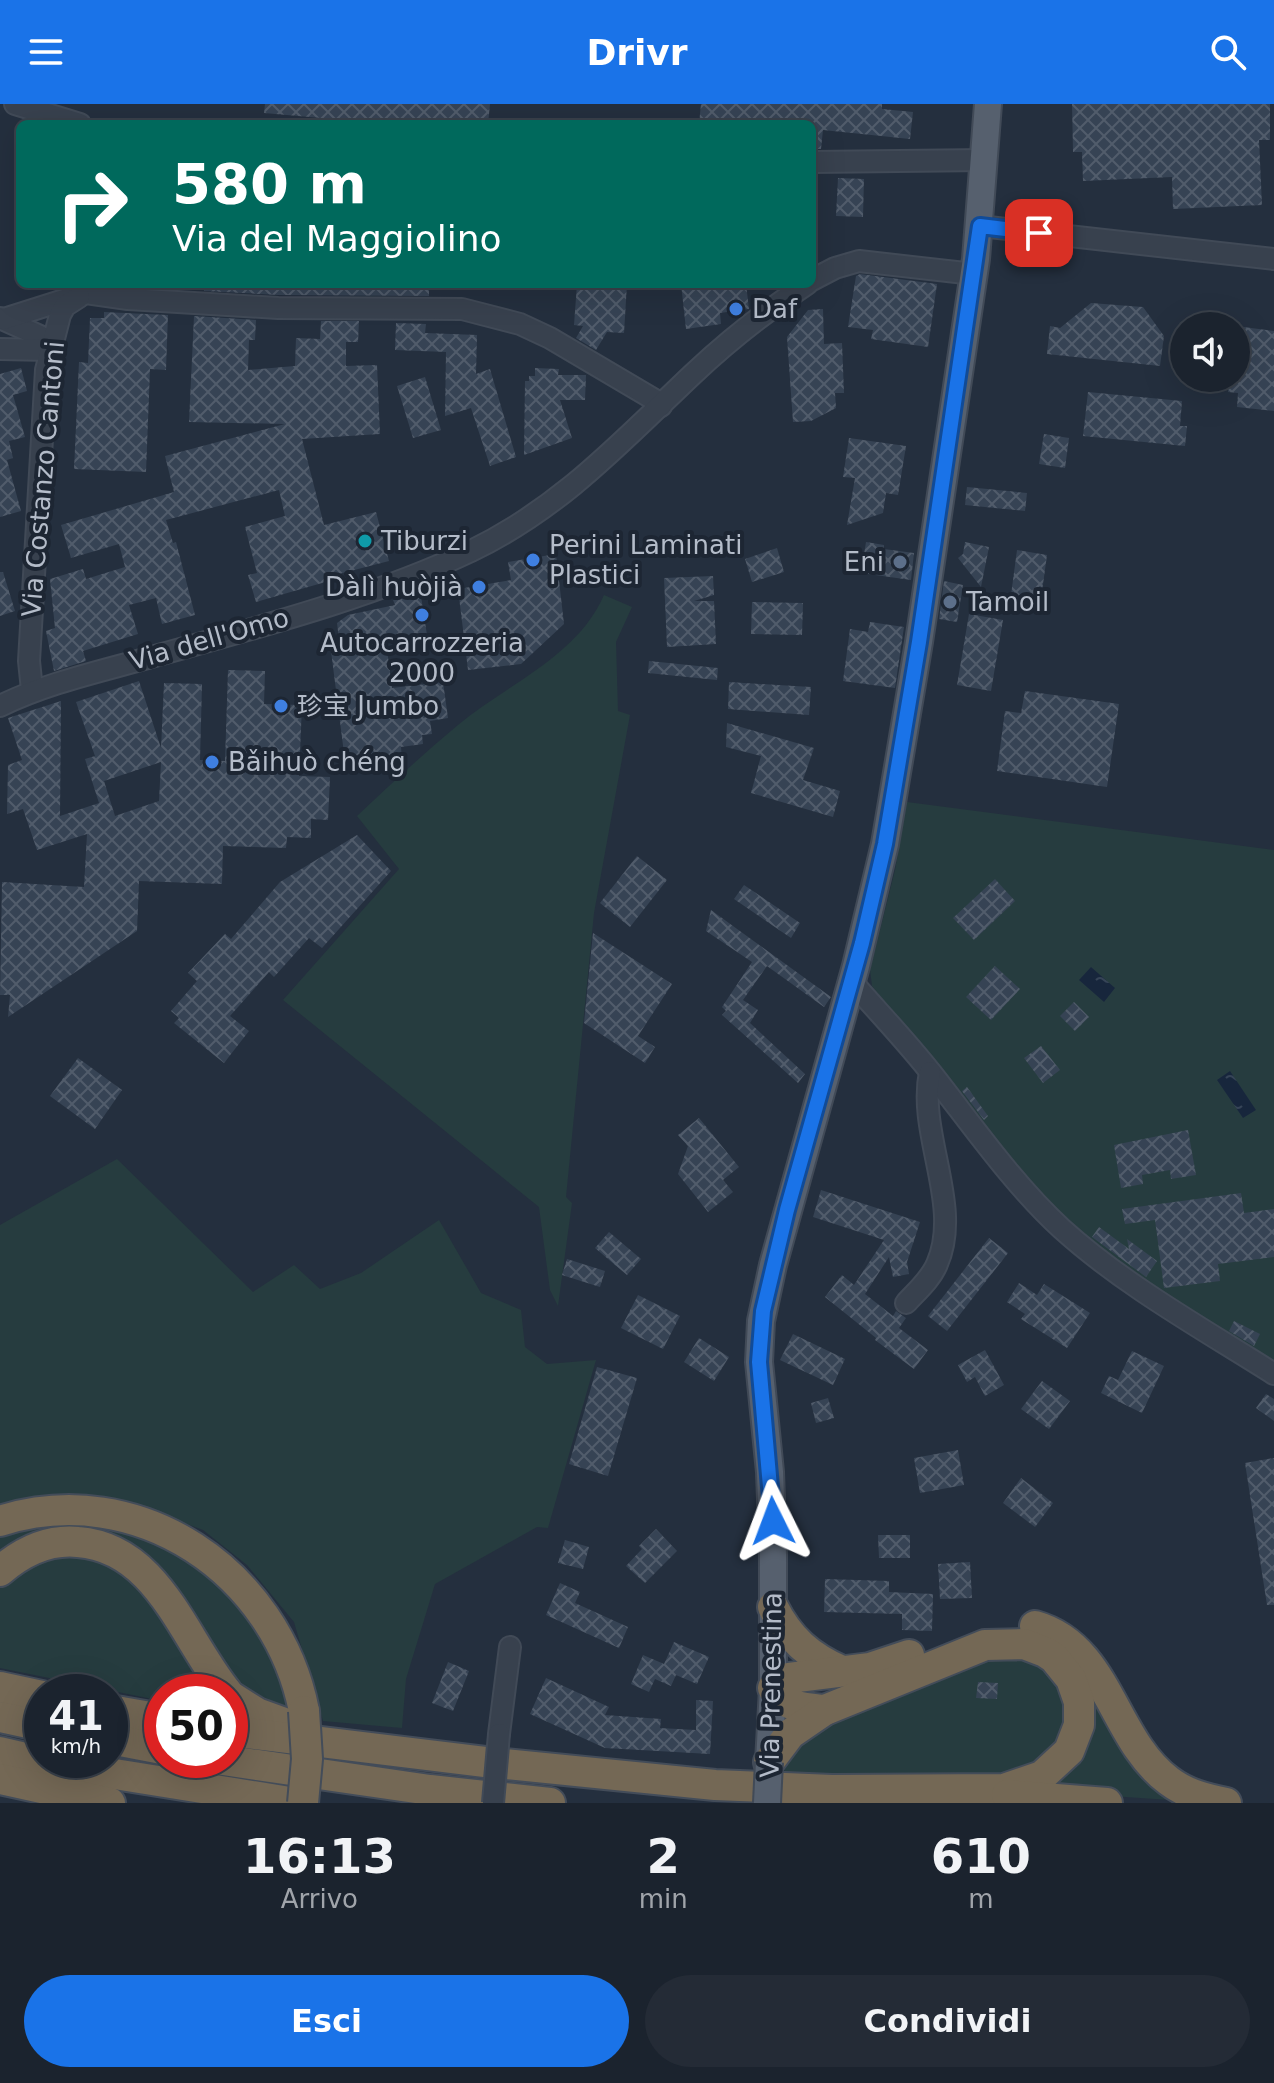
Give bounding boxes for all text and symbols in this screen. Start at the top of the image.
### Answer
icon: menu [24,30,68,74]
icon: search [1206,30,1250,74]
text: Drivr [586,32,688,73]
text: 580 m [172,151,367,216]
icon: right [40,152,144,256]
pin [1005,199,1073,267]
icon: arrive [1017,211,1061,255]
text: Via del Maggiolino [172,218,501,259]
place label: Daf [752,294,798,324]
marker: Daf [727,300,745,318]
map controls [1170,312,1250,392]
button: sound [1170,312,1250,392]
street label: Via Costanzo Cantoni [16,340,70,618]
place label: Tiburzi [380,526,468,556]
place label: Perini Laminati Plastici [549,530,742,590]
marker: Tiburzi [356,532,374,550]
place label: Eni [844,547,884,577]
marker: Perini Laminati Plastici [524,551,542,569]
marker: Eni [891,553,909,571]
place label: Dàlì huòjià [325,572,463,602]
marker: Dàlì huòjià [470,578,488,596]
place label: Tamoil [965,587,1049,617]
marker: Tamoil [941,593,959,611]
street label: Via dell'Omo [126,602,292,676]
marker: Autocarrozzeria 2000 [413,606,431,624]
place label: Autocarrozzeria 2000 [320,628,524,688]
place label: 珍宝 Jumbo [297,691,439,721]
marker: 珍宝 Jumbo [272,697,290,715]
place label: Bǎihuò chéng [228,747,406,777]
marker: Bǎihuò chéng [203,753,221,771]
position arrow [731,1479,815,1563]
street label: Via Prenestina [754,1592,788,1778]
speed limit sign: 50 [144,1674,248,1778]
text: 41 [48,1693,104,1739]
text: km/h [51,1734,101,1758]
text: 16:13 [243,1828,396,1884]
text: 2 [647,1828,680,1884]
text: 610 [931,1828,1031,1884]
text: Arrivo [281,1884,358,1914]
text: min [639,1884,688,1914]
text: m [968,1884,994,1914]
button: Esci [24,1975,629,2067]
button: Condividi [645,1975,1250,2067]

